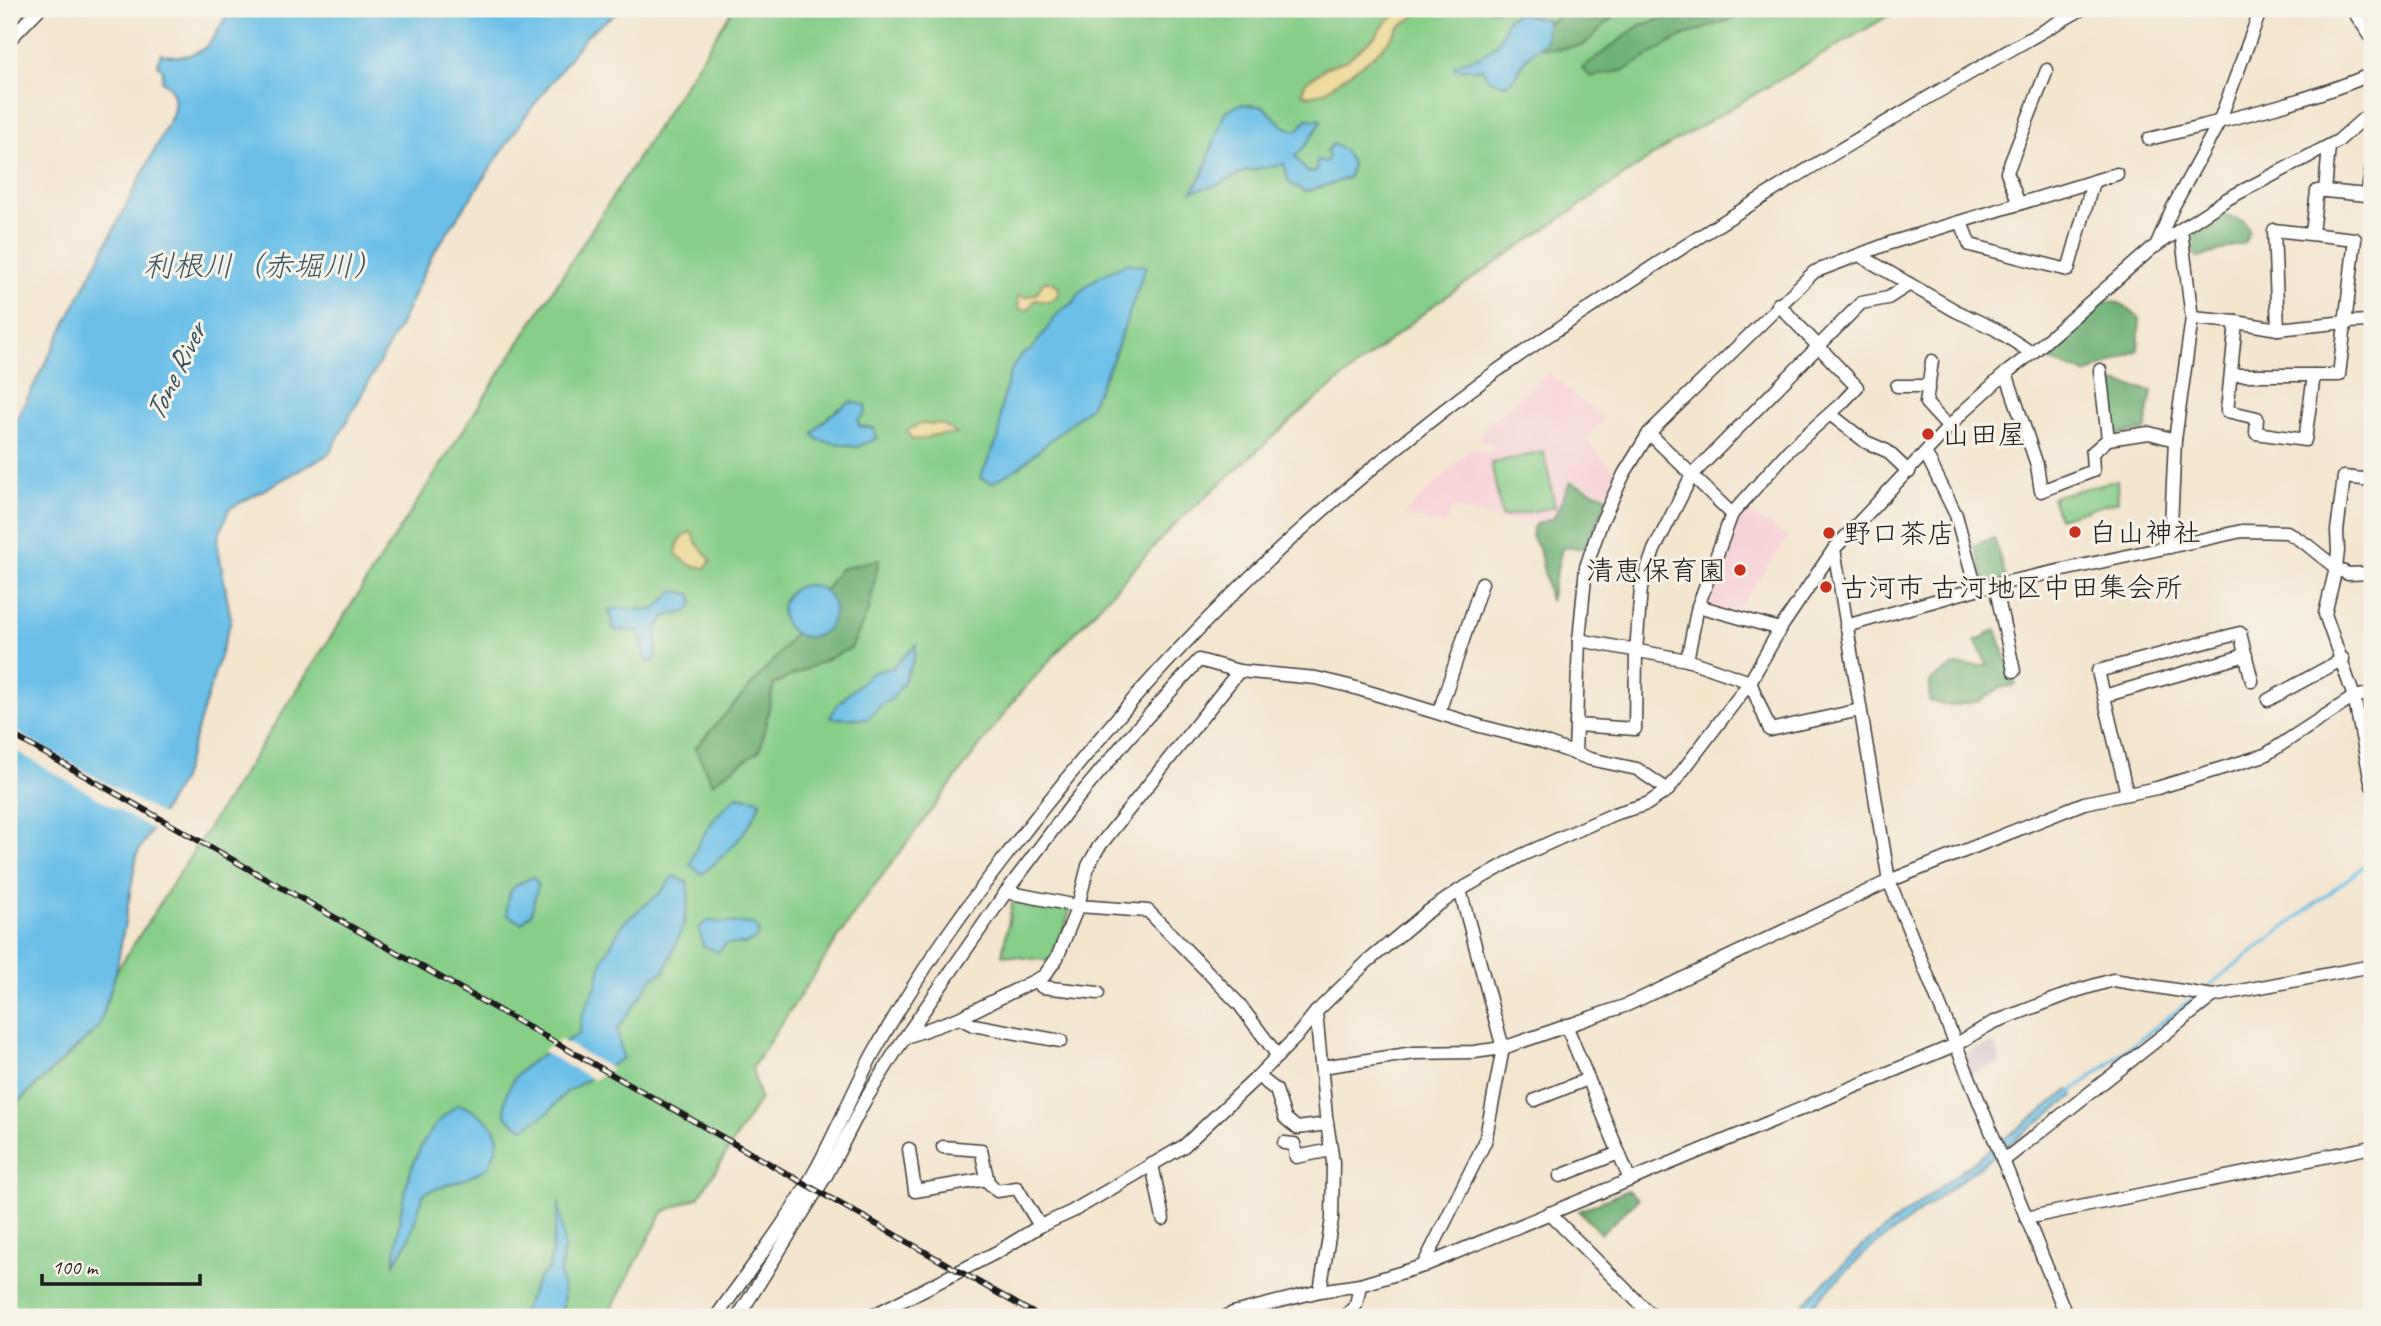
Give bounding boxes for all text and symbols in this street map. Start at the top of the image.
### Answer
water label: 利根川（赤堀川） [143,247,383,285]
water label: Tone River [135,313,217,427]
place label: 山田屋 [1942,417,2026,452]
marker: 山田屋 [1920,426,1936,442]
place label: 白山神社 [2089,515,2201,550]
place label: 野口茶店 [1843,516,1955,551]
marker: 白山神社 [2067,524,2083,540]
marker: 野口茶店 [1821,525,1837,541]
place label: 清恵保育園 [1586,553,1726,588]
marker: 清恵保育園 [1732,562,1748,578]
place label: 古河市 古河地区中田集会所 [1840,570,2183,605]
marker: 古河市 古河地区中田集会所 [1818,579,1834,595]
scale bar [42,1242,200,1286]
text: 100 m [52,1254,99,1280]

